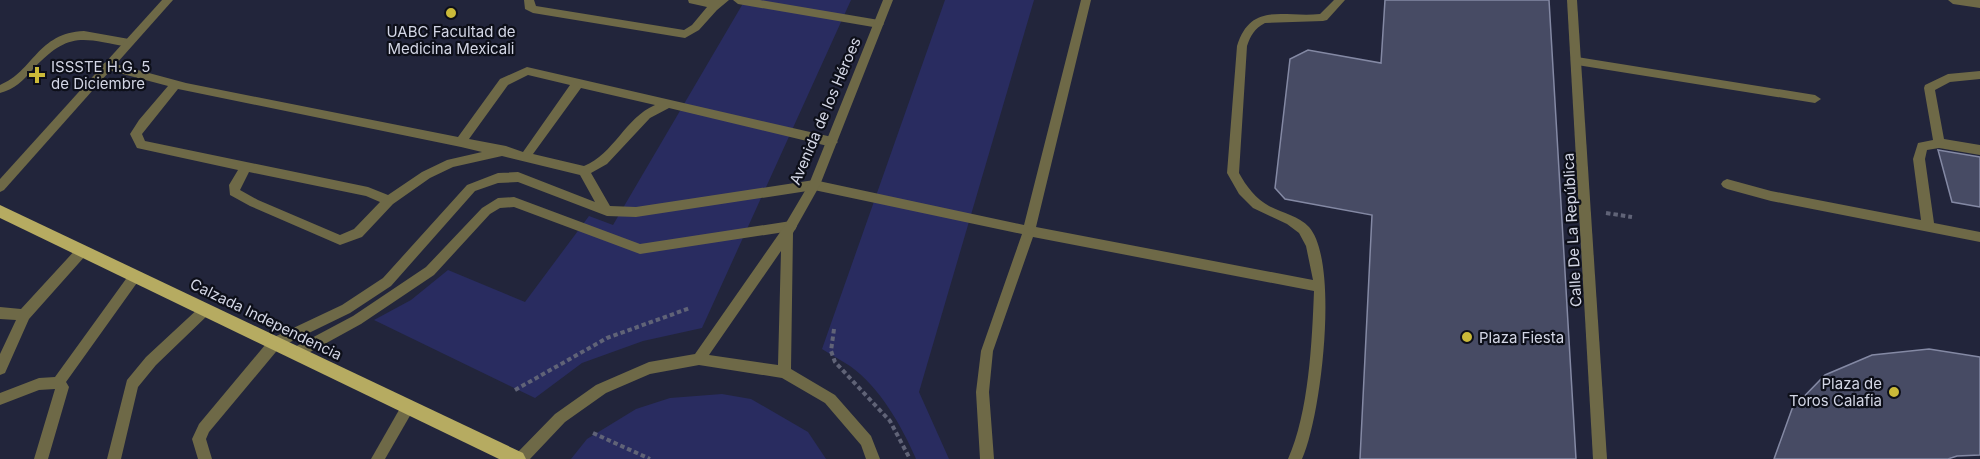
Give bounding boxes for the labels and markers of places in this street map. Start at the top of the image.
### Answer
marker: UABC Facultad de Medicina Mexicali [444,6,458,20]
place label: UABC Facultad de Medicina Mexicali [386,22,516,58]
place label: ISSSTE H.G. 5 de Diciembre [51,57,150,93]
marker: ISSSTE H.G. 5 de Diciembre [28,66,46,84]
place label: Plaza Fiesta [1479,328,1564,347]
marker: Plaza Fiesta [1460,330,1474,344]
place label: Plaza de Toros Calafia [1789,374,1882,410]
marker: Plaza de Toros Calafia [1887,385,1901,399]

